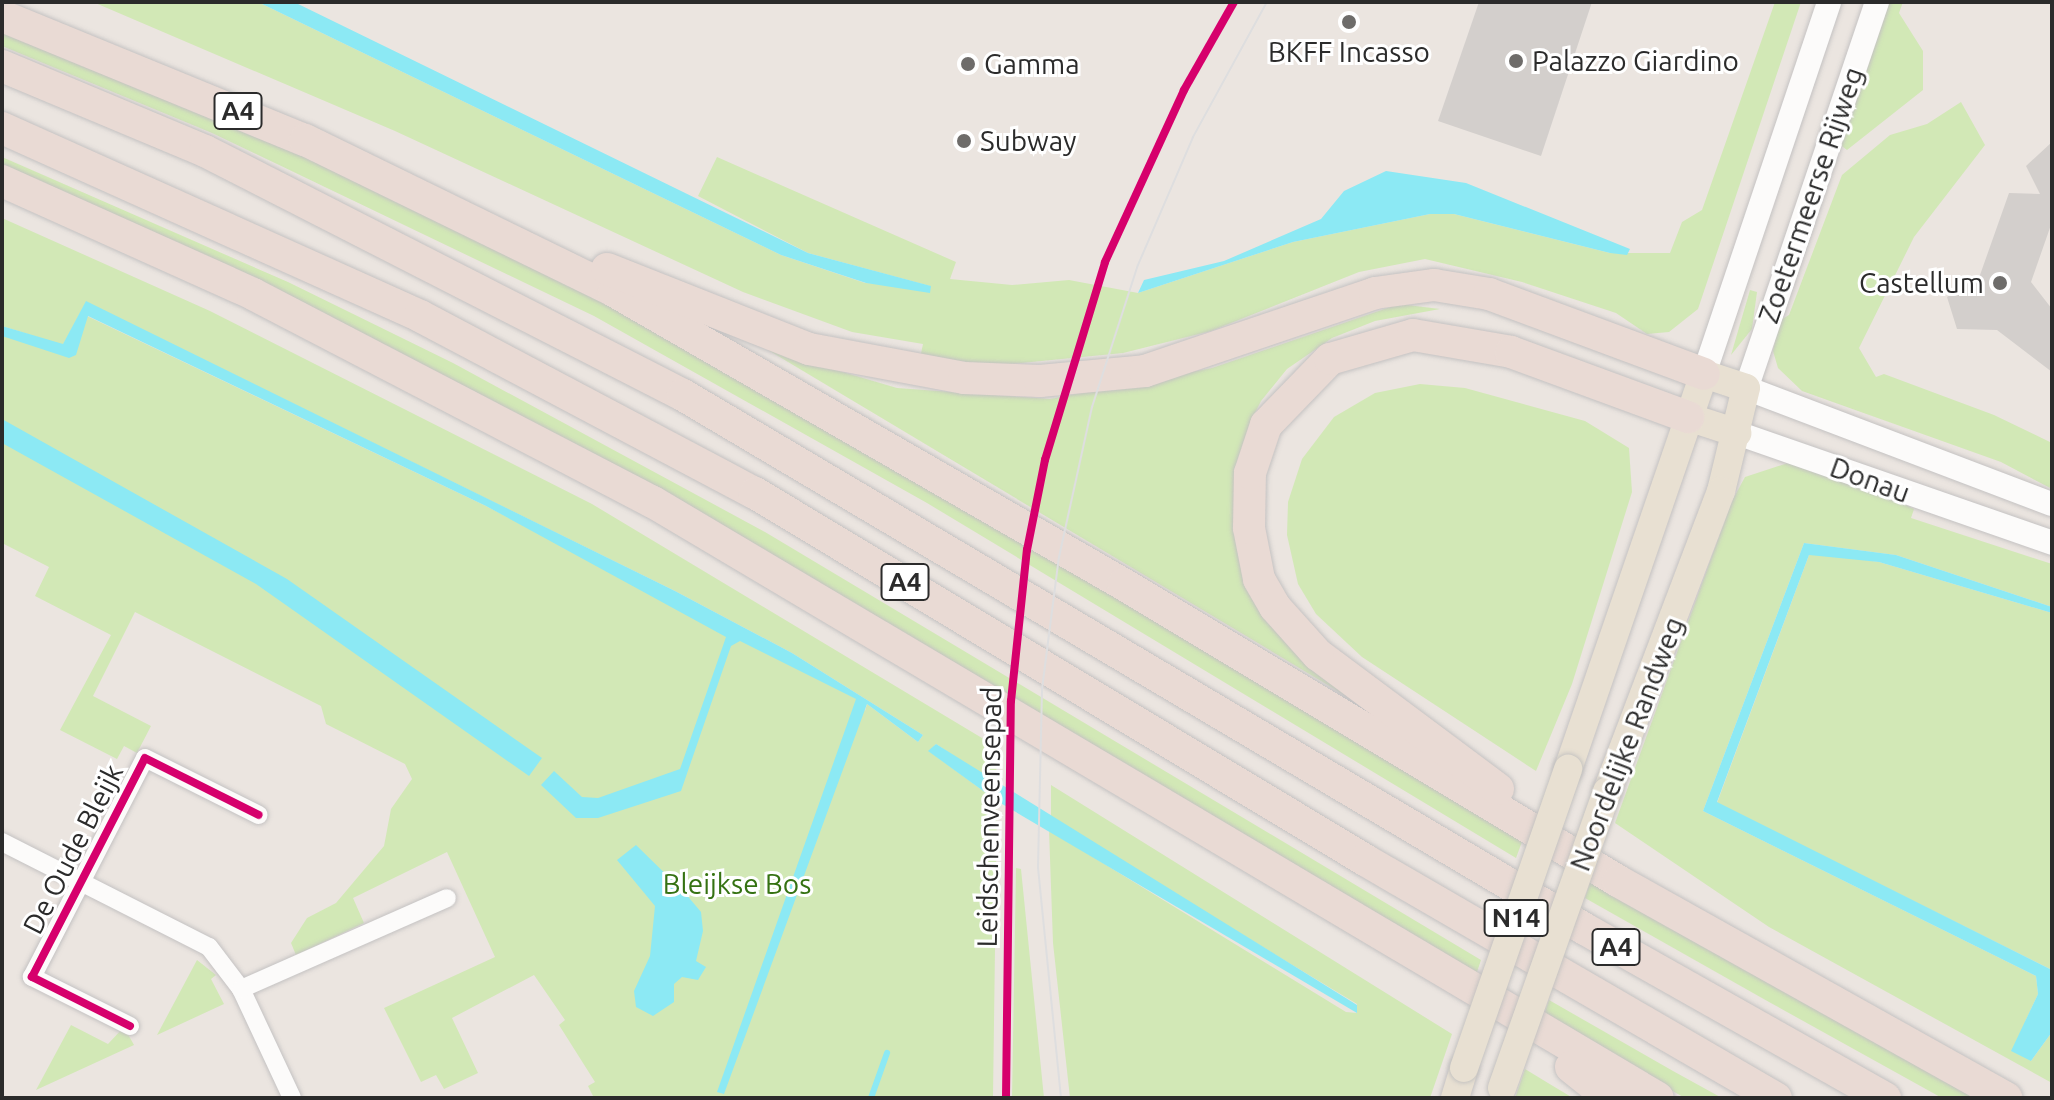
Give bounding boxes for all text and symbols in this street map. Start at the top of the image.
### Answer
marker: BKFF Incasso [1340,13,1358,31]
place label: BKFF Incasso [1268,35,1430,69]
place label: Palazzo Giardino [1532,44,1739,78]
place label: Gamma [984,47,1080,81]
marker: Palazzo Giardino [1507,52,1525,70]
marker: Gamma [959,55,977,73]
street label: Zoetermeerse Rijweg [1751,63,1871,327]
road number: A4 [212,89,264,133]
place label: Subway [980,124,1077,158]
marker: Subway [955,132,973,150]
place label: Castellum [1859,266,1984,300]
marker: Castellum [1991,274,2009,292]
street label: Donau [1825,450,1915,510]
road number: A4 [879,560,931,604]
street label: Noordelijke Randweg [1563,612,1691,876]
street label: Leidschenveensepad [970,686,1008,948]
street label: De Oude Bleijk [16,759,130,939]
park label: Bleijkse Bos [663,867,811,901]
road number: N14 [1482,896,1550,940]
road number: A4 [1590,925,1642,969]

